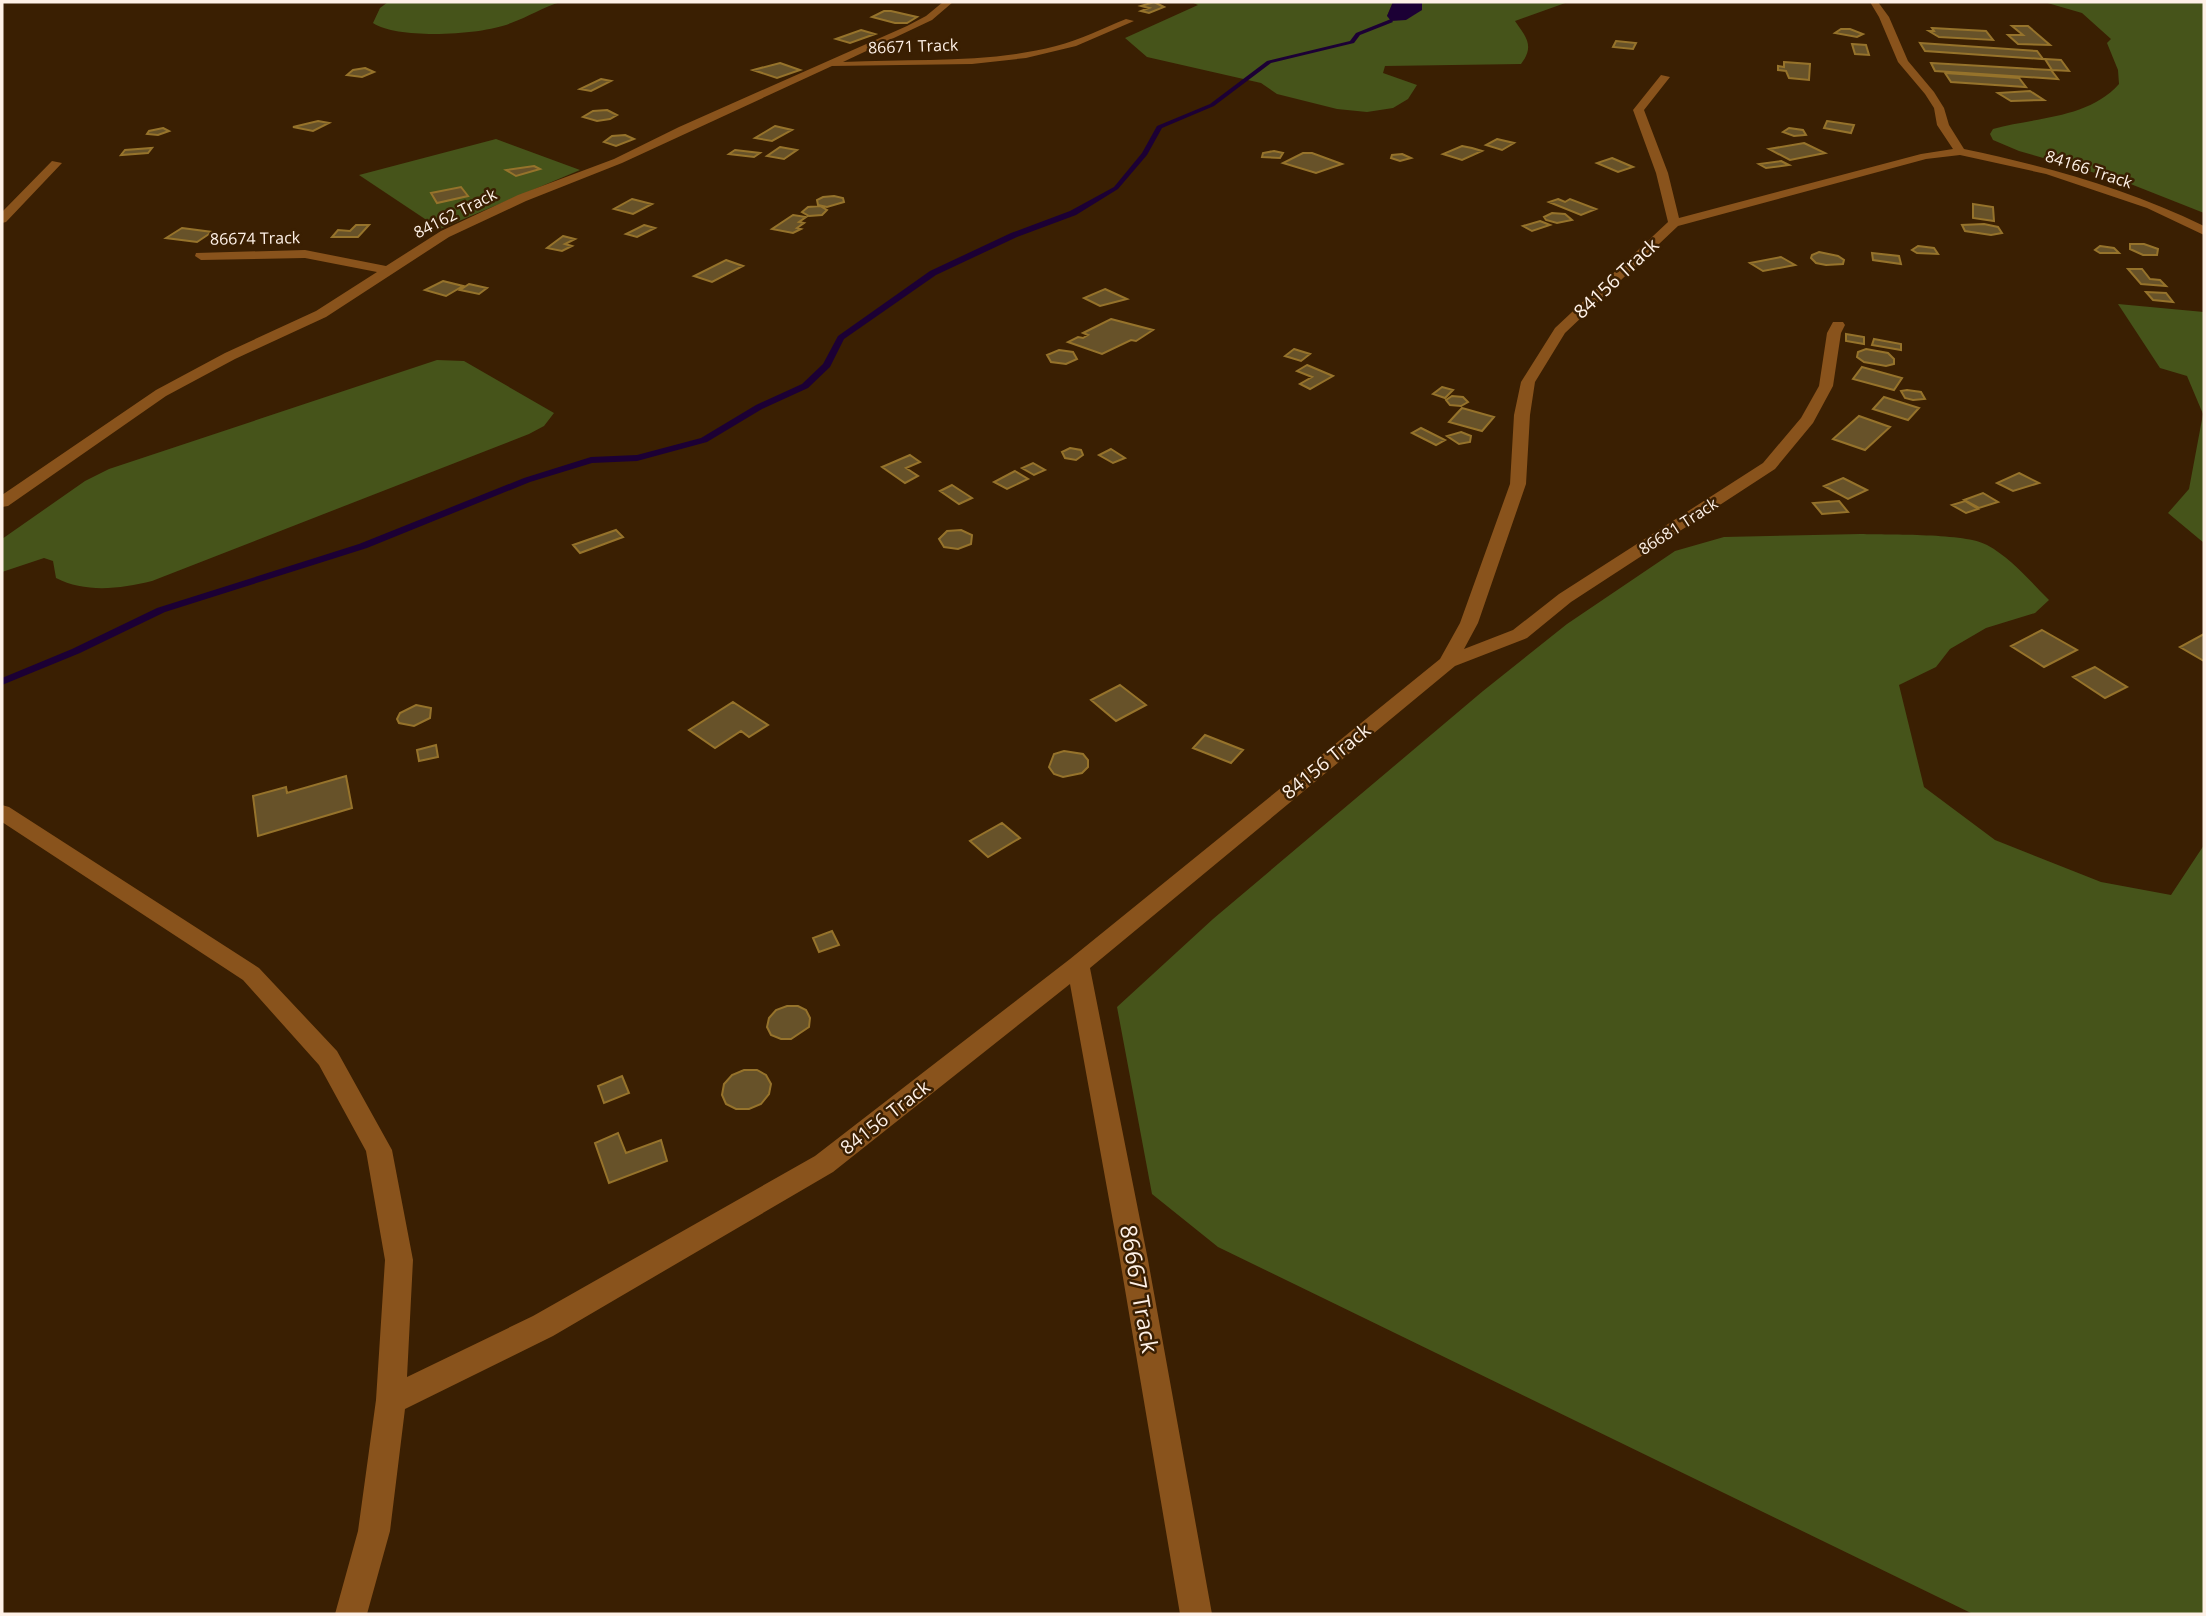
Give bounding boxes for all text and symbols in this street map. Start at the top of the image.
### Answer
street label: 86671 Track [868,33,959,59]
street label: 84166 Track [2043,145,2136,194]
street label: 84162 Track [410,182,501,243]
street label: 86674 Track [210,226,301,250]
street label: 84156 Track [1568,232,1664,324]
street label: 86681 Track [1634,492,1722,560]
street label: 84156 Track [1276,717,1376,805]
street label: 84156 Track [835,1074,935,1160]
street label: 86667 Track [1113,1222,1167,1355]

